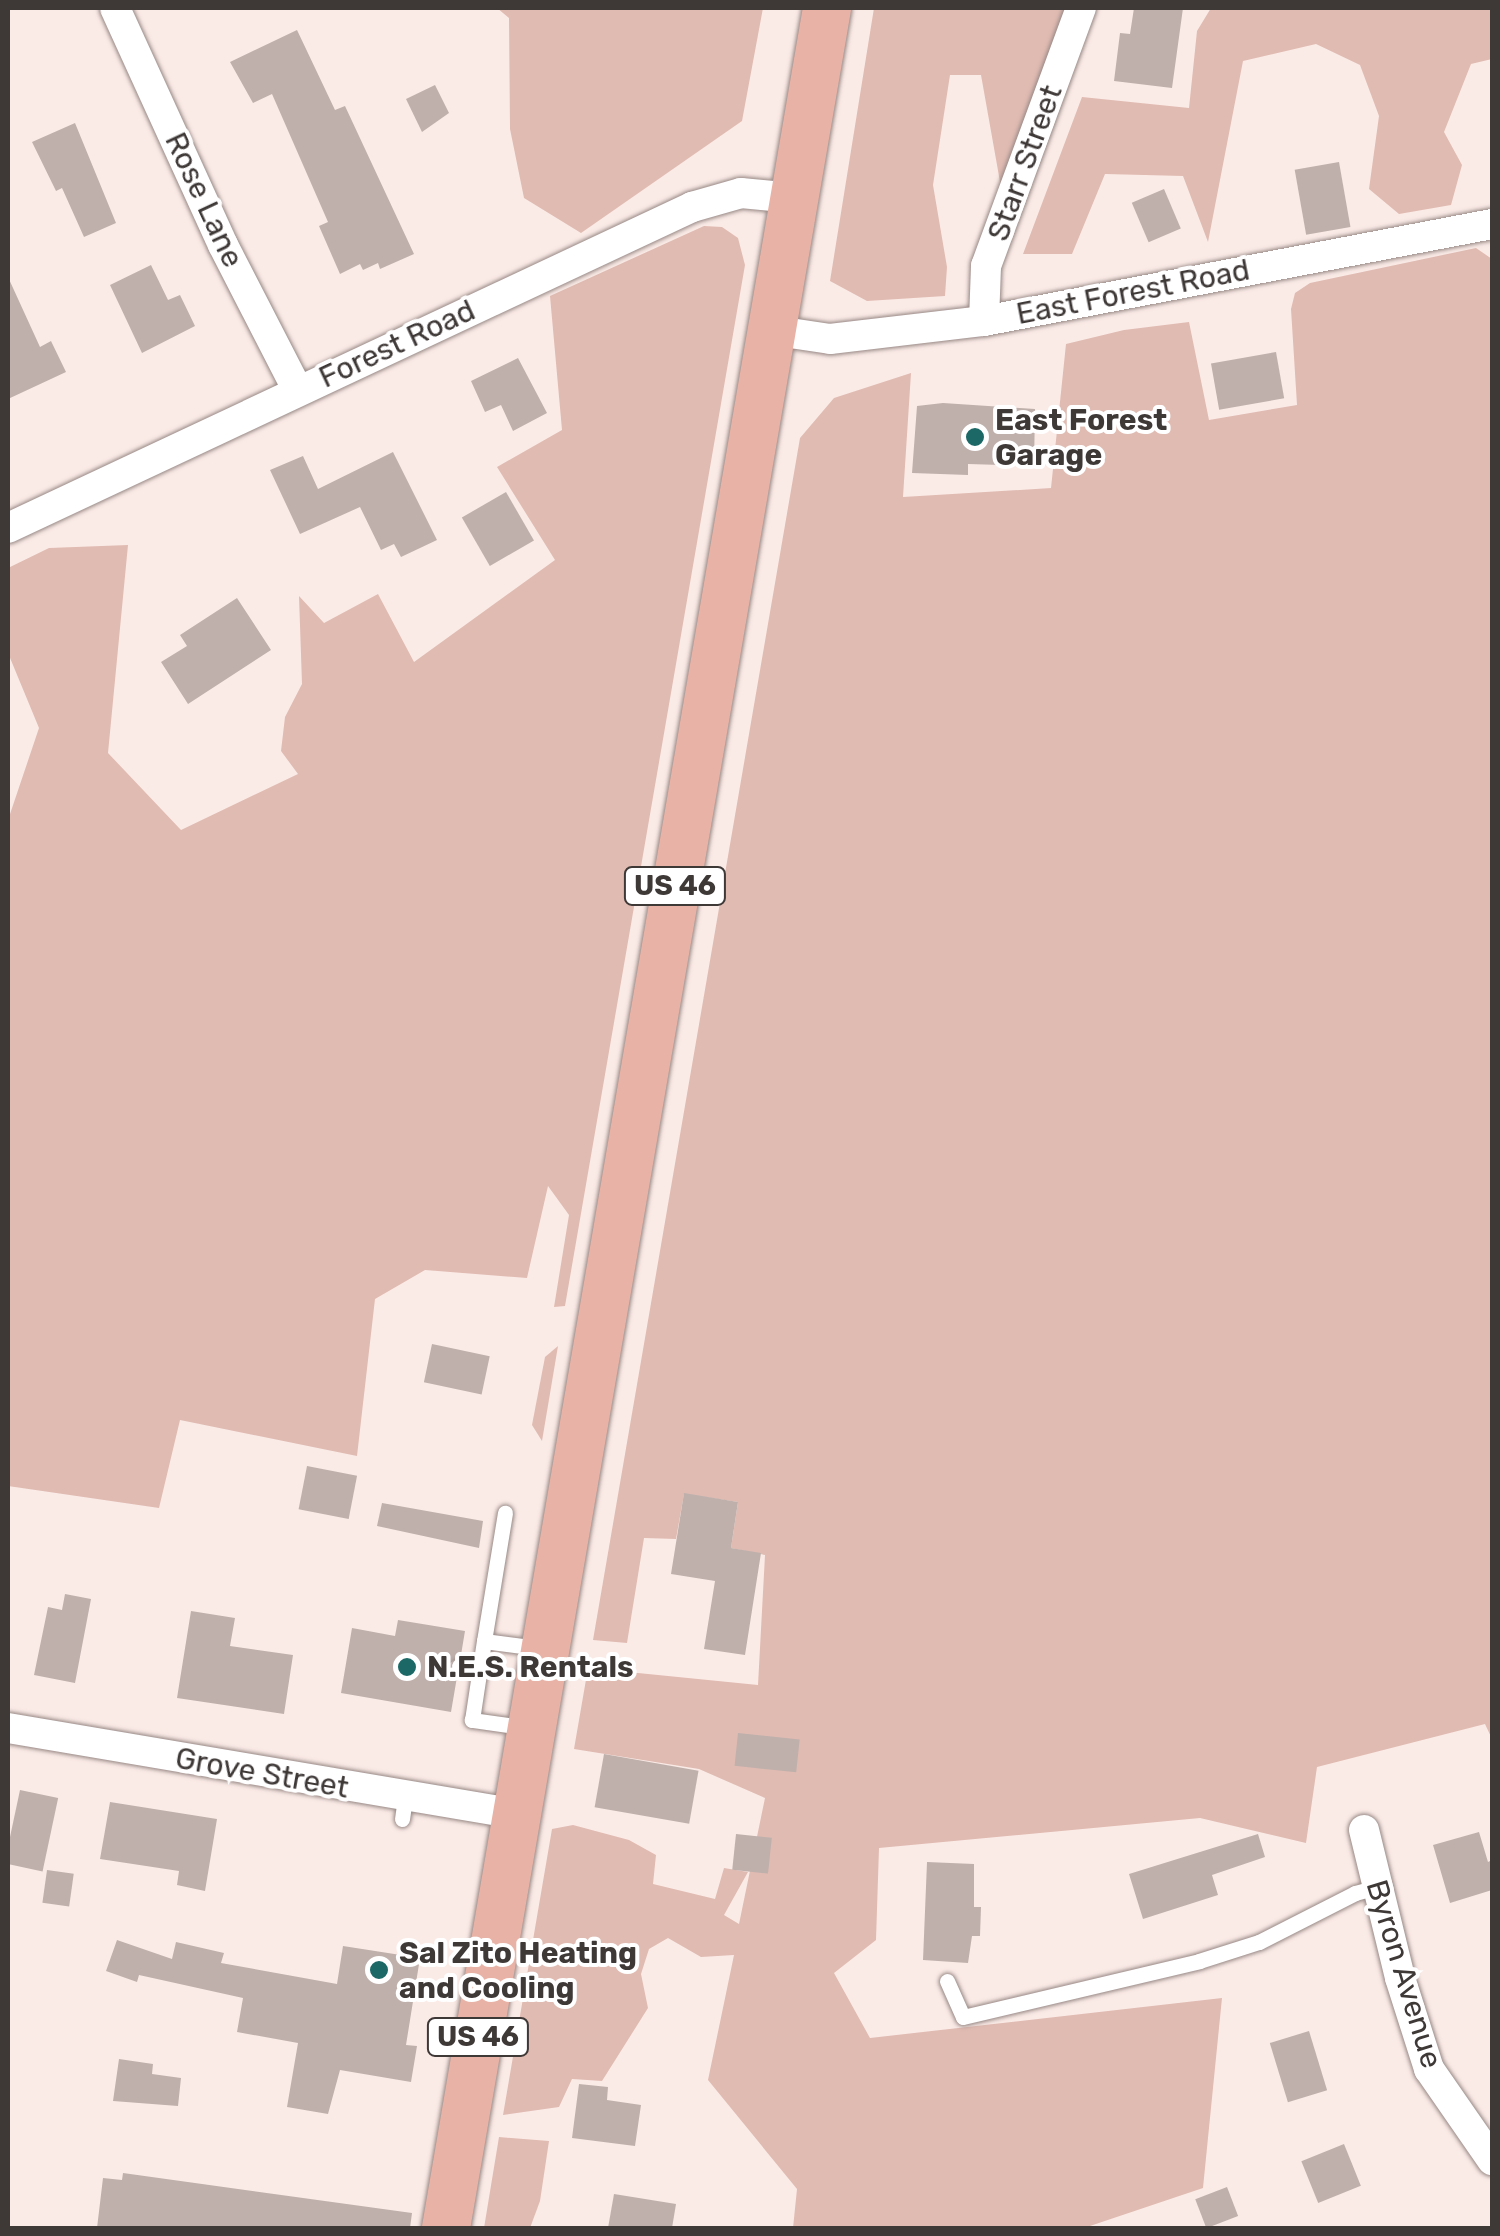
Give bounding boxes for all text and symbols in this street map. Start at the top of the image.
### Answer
street label: Starr Street [980,80,1070,246]
street label: Rose Lane [157,127,251,273]
street label: East Forest Road [1013,252,1253,332]
street label: Forest Road [313,292,481,396]
place label: East Forest Garage [995,402,1167,472]
marker: East Forest Garage [964,426,986,448]
road number: US 46 [622,863,728,909]
place label: N.E.S. Rentals [427,1649,634,1685]
marker: N.E.S. Rentals [396,1656,418,1678]
street label: Grove Street [173,1740,351,1806]
street label: Byron Avenue [1358,1875,1450,2073]
place label: Sal Zito Heating and Cooling [399,1935,637,2006]
marker: Sal Zito Heating and Cooling [368,1959,390,1981]
road number: US 46 [426,2014,530,2060]

